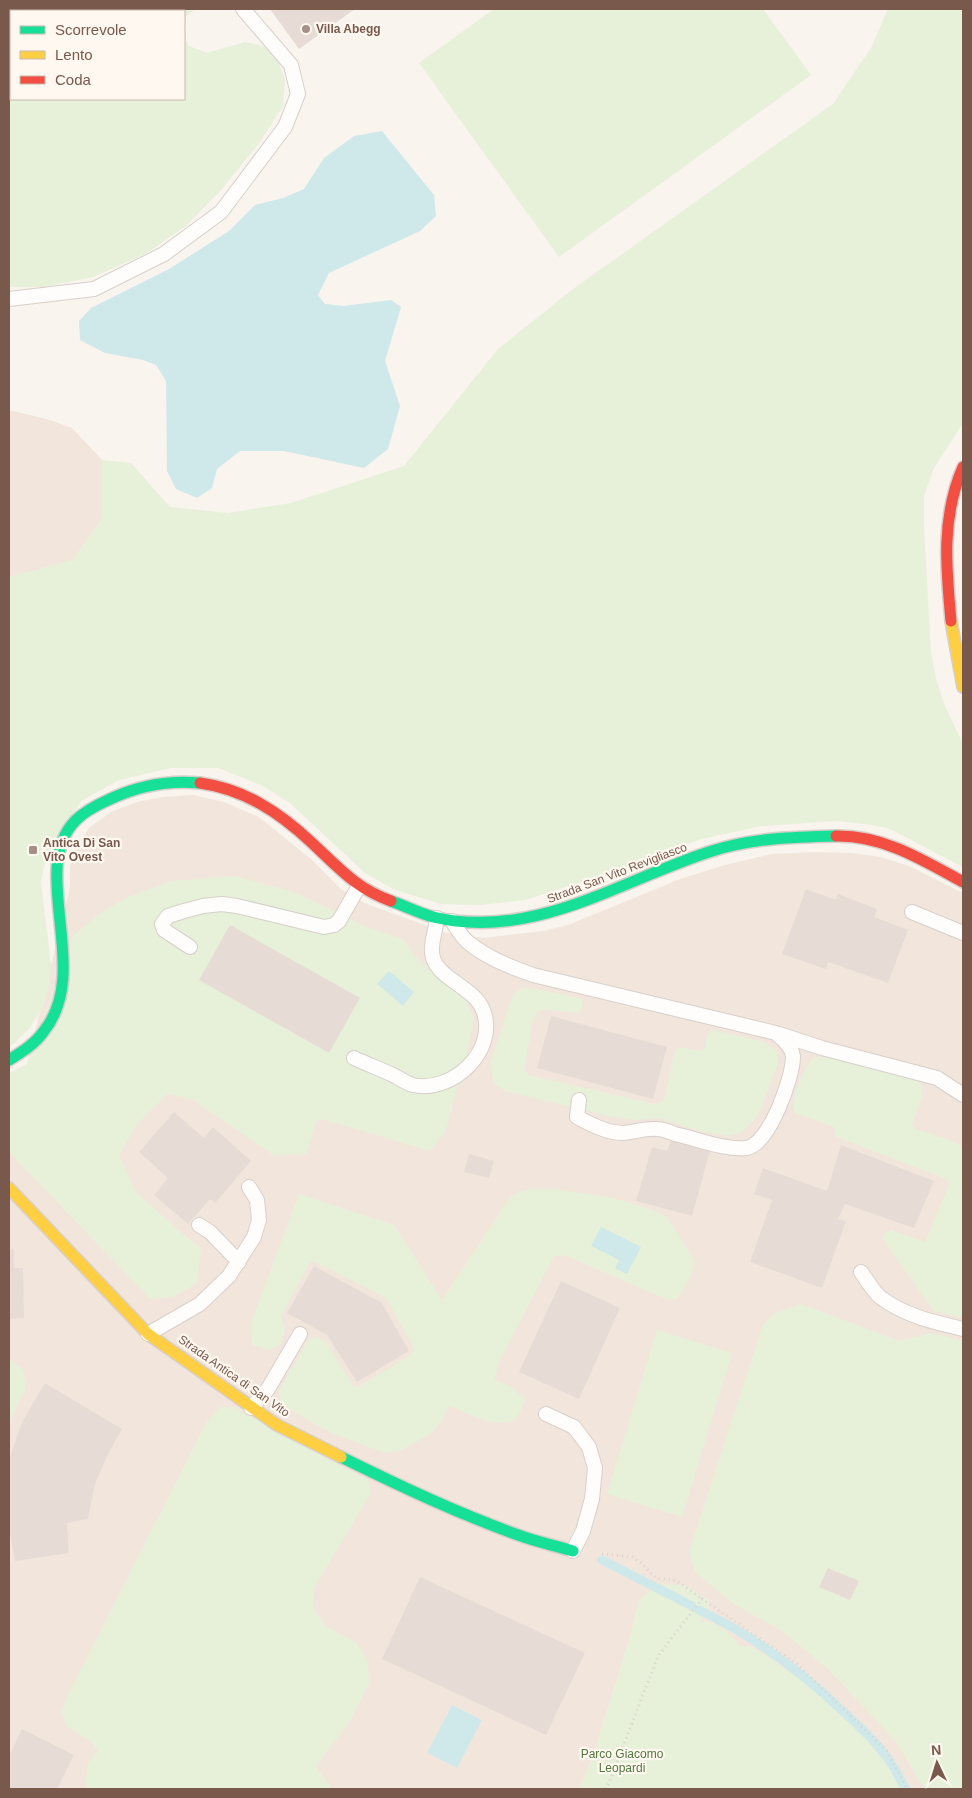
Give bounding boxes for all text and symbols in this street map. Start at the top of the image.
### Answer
legend [10,10,185,100]
text: Scorrevole [55,21,127,38]
place label: Villa Abegg [316,22,381,36]
marker: Villa Abegg [300,23,312,35]
text: Lento [55,46,93,63]
text: Coda [55,71,92,88]
place label: Antica Di San Vito Ovest [43,836,120,864]
street label: Strada San Vito Revigliasco [545,840,689,906]
marker: Antica Di San Vito Ovest [27,844,39,856]
street label: Strada Antica di San Vito [176,1332,293,1420]
north arrow [912,1738,962,1788]
text: N [930,1742,942,1758]
park label: Parco Giacomo Leopardi [581,1747,664,1775]

